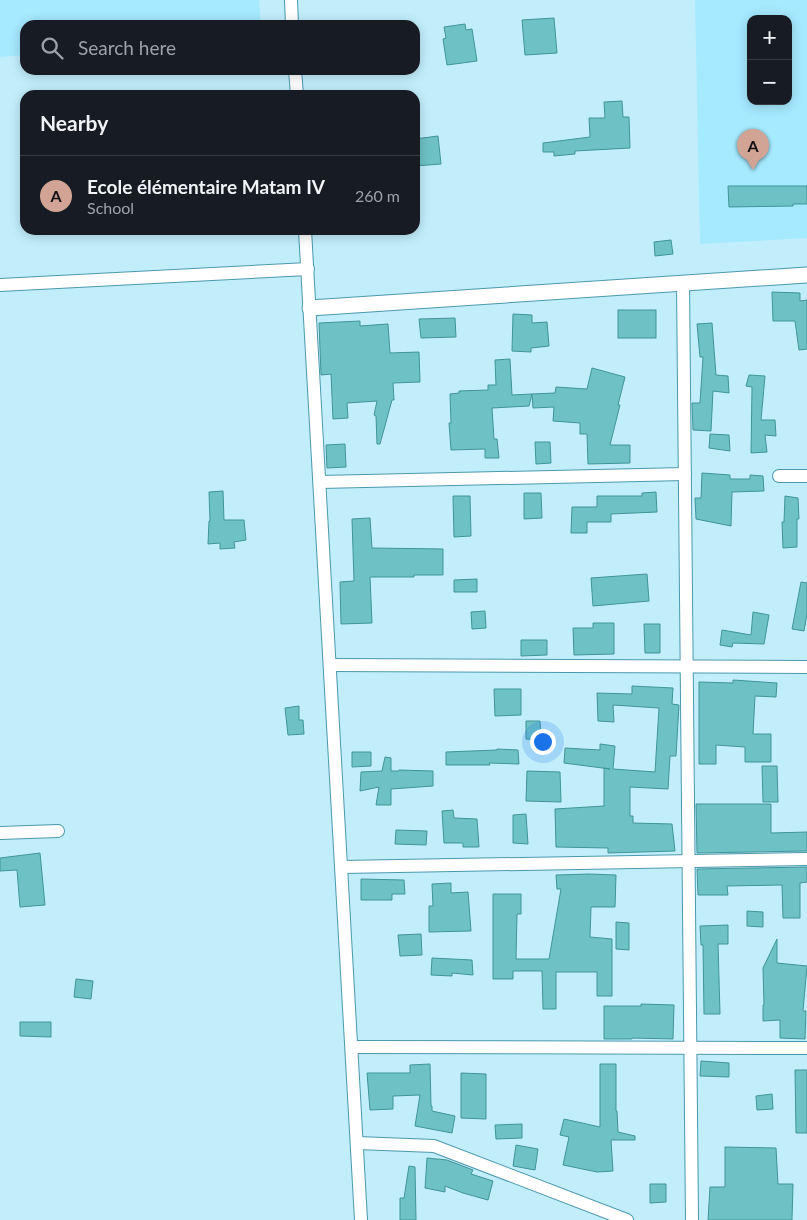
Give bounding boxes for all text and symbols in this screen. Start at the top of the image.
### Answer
map controls [747,15,792,105]
button: + [747,15,792,60]
search box [20,20,420,75]
icon: search [38,34,66,62]
text: Search here [78,36,176,59]
button: − [747,60,792,105]
text: Nearby [40,110,108,135]
pin: A [737,129,769,170]
text: Ecole élémentaire Matam IV [87,175,325,198]
text: A [50,186,62,205]
text: 260 m [355,186,400,205]
text: School [87,198,134,217]
your location [530,729,556,755]

